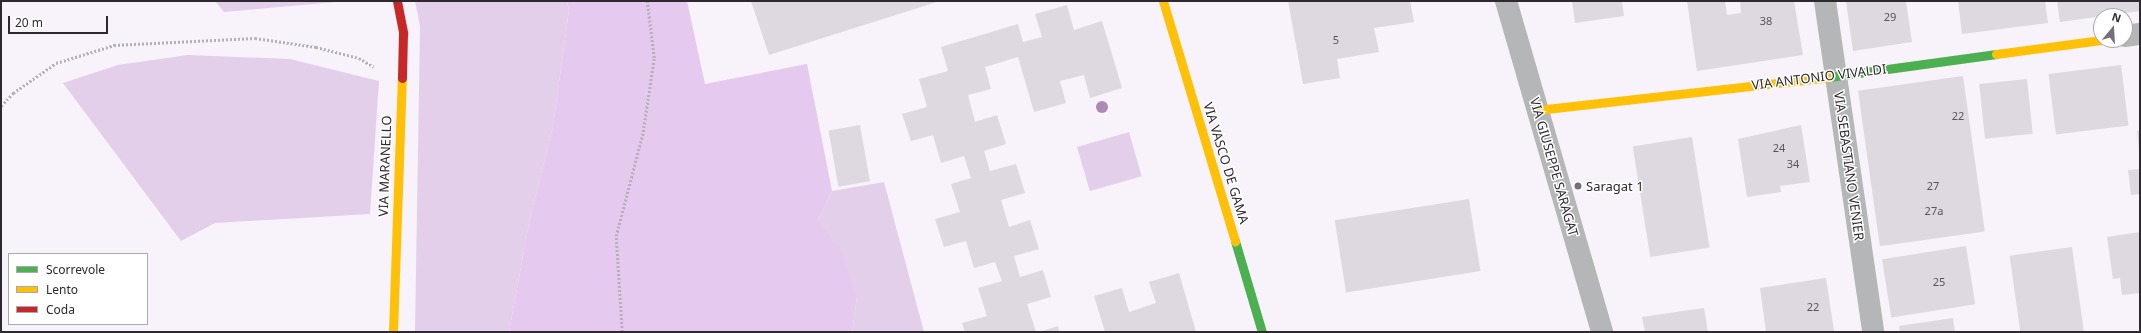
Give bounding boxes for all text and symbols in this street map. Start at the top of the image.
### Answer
scale bar [10,8,110,34]
north arrow [2093,8,2133,48]
text: N [2110,9,2123,26]
house number: 29 [1884,10,1896,24]
text: 20 m [15,14,43,31]
house number: 38 [1760,14,1772,28]
house number: 5 [1333,33,1339,47]
street label: VIA ANTONIO VIVALDI [1751,61,1887,93]
street label: VIA SEBASTIANO VENIER [1831,91,1867,241]
street label: VIA GIUSEPPE SARAGAT [1527,96,1581,238]
street label: VIA VASCO DE GAMA [1200,100,1252,226]
house number: 22 [1952,109,1964,123]
street label: VIA MARANELLO [375,115,395,217]
house number: 24 [1773,141,1785,155]
house number: 34 [1787,157,1799,171]
place label: Saragat 1 [1586,178,1644,194]
house number: 27 [1927,179,1939,193]
marker: Saragat 1 [1573,181,1583,191]
house number: 27a [1925,204,1943,218]
legend [8,253,148,325]
text: Scorrevole [46,261,105,278]
house number: 25 [1933,275,1945,289]
text: Lento [46,281,78,298]
house number: 22 [1807,300,1819,314]
text: Coda [46,301,75,318]

